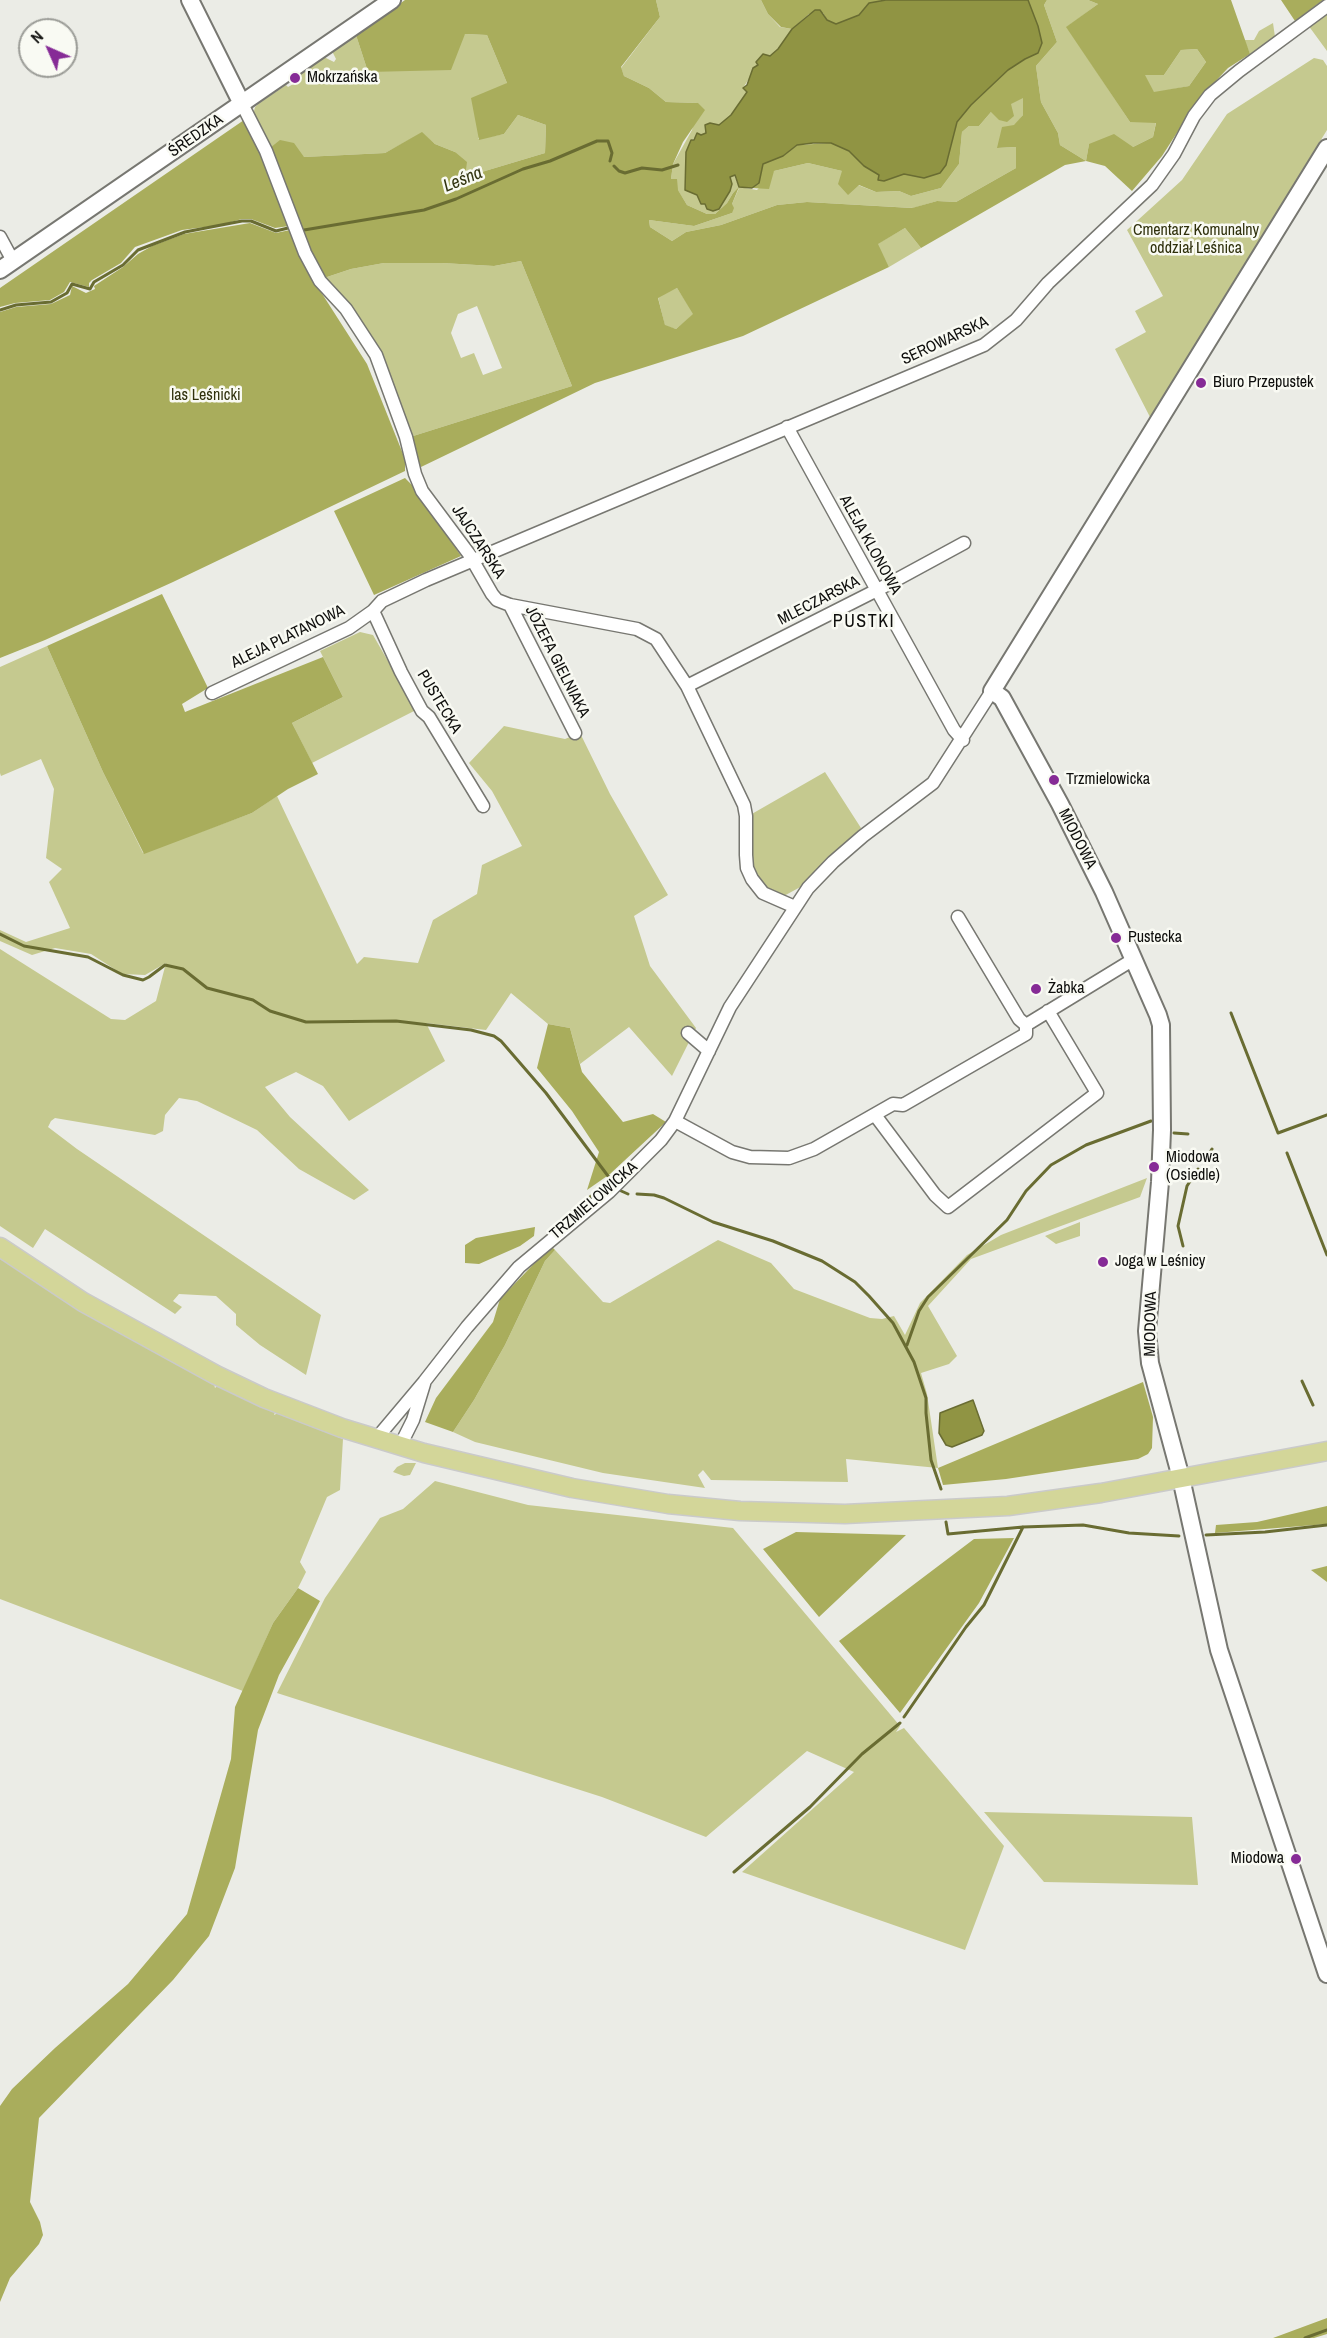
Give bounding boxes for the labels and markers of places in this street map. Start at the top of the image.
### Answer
place label: Mokrzańska [307,68,378,88]
marker: Mokrzańska [288,71,302,85]
place label: Biuro Przepustek [1213,373,1314,393]
marker: Biuro Przepustek [1194,376,1208,390]
place label: Trzmielowicka [1066,770,1150,790]
marker: Trzmielowicka [1047,773,1061,787]
place label: Pustecka [1128,928,1182,948]
marker: Pustecka [1109,931,1123,945]
place label: Żabka [1048,979,1084,999]
marker: Żabka [1029,982,1043,996]
place label: Miodowa (Osiedle) [1166,1148,1220,1186]
marker: Miodowa (Osiedle) [1147,1160,1161,1174]
place label: Joga w Leśnicy [1115,1252,1205,1272]
marker: Joga w Leśnicy [1096,1255,1110,1269]
place label: Miodowa [1231,1849,1284,1869]
marker: Miodowa [1289,1852,1303,1866]

